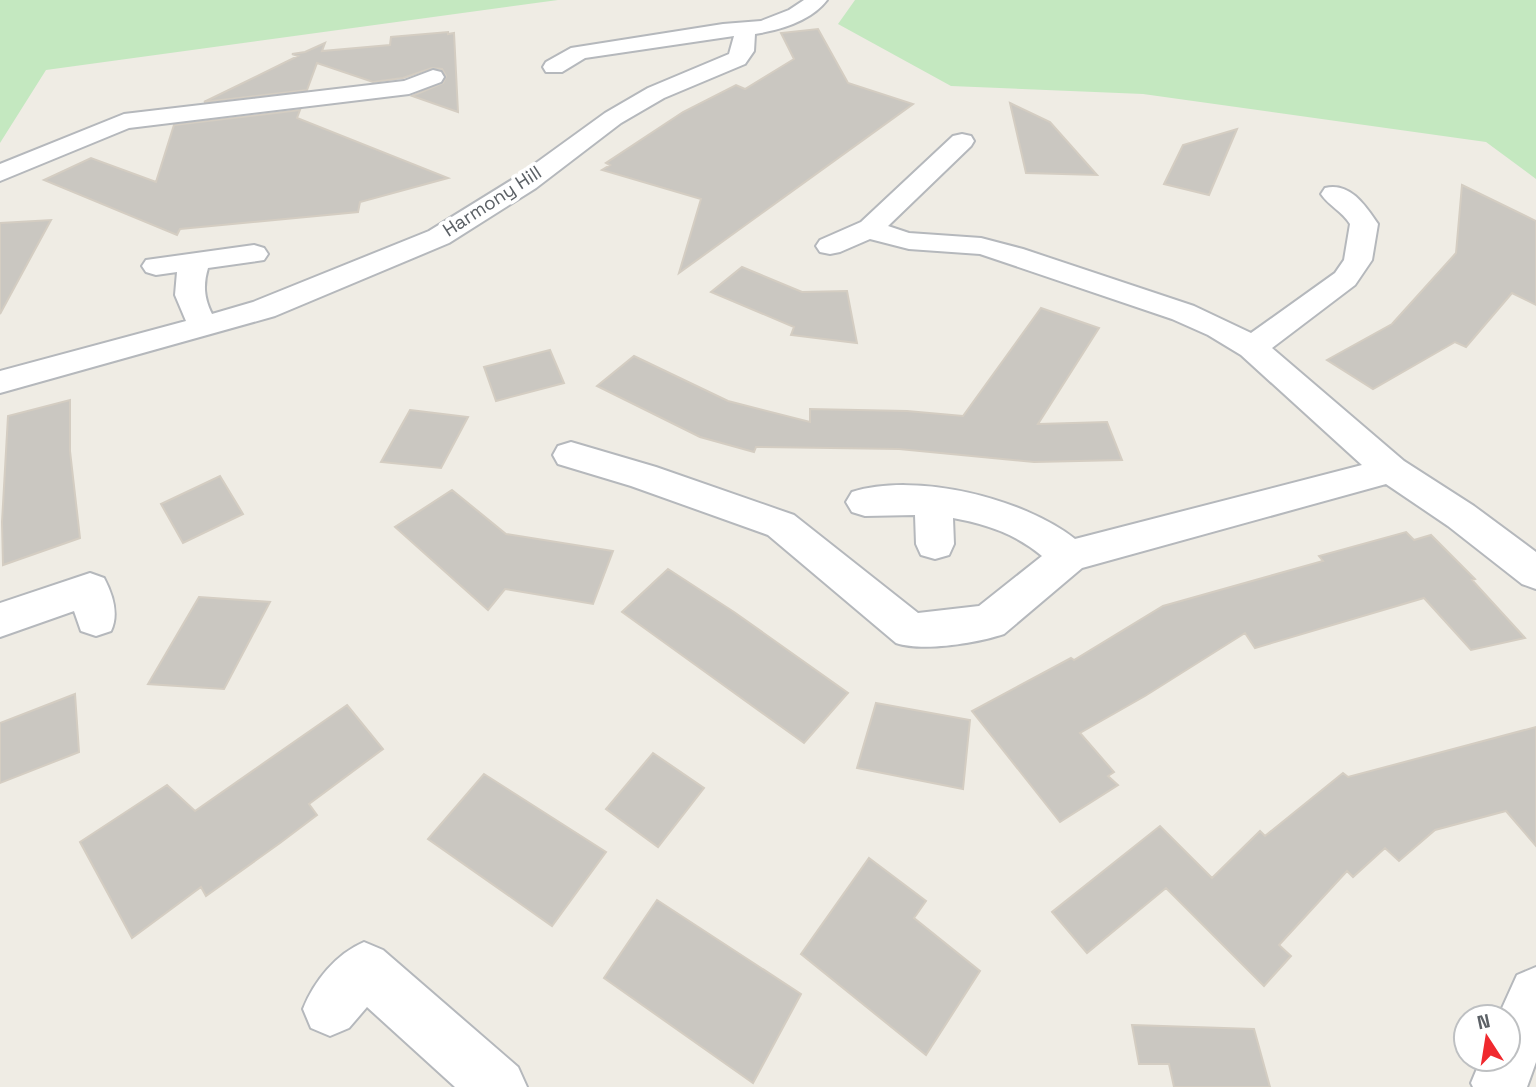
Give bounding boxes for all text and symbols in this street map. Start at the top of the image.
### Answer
street label: Harmony Hill [438,160,546,242]
north arrow [1452,1003,1522,1073]
text: N [1475,1008,1492,1035]

